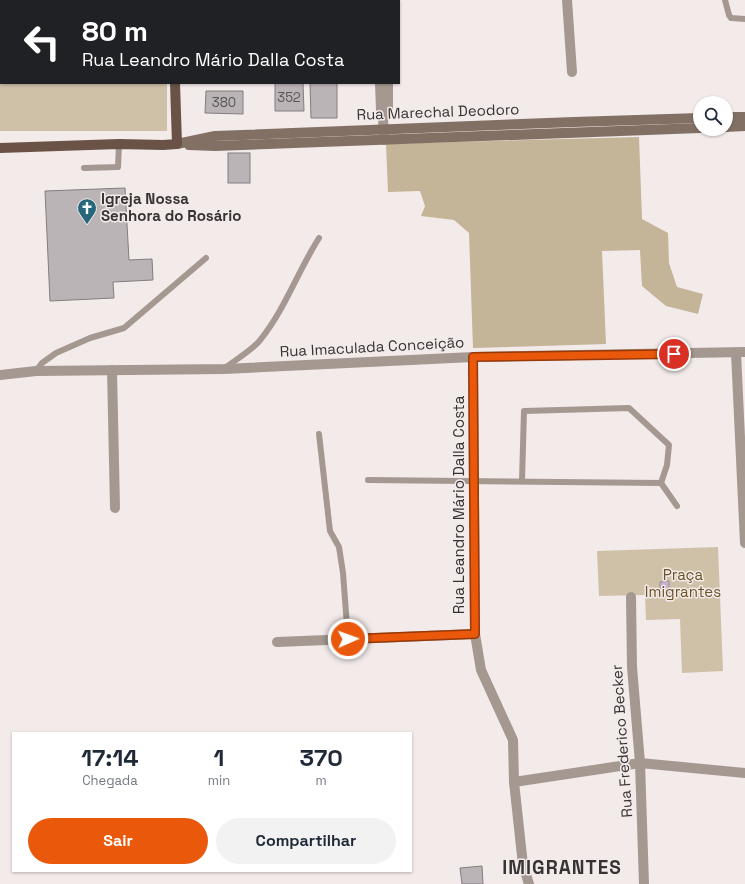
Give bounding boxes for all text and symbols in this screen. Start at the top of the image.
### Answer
text: 80 m [82,13,148,49]
icon: left [16,16,68,68]
text: Rua Leandro Mário Dalla Costa [82,48,344,71]
house number: 352 [277,89,301,106]
house number: 380 [212,94,236,111]
map controls [693,96,733,136]
button: search [693,96,733,136]
street label: Rua Marechal Deodoro [356,99,520,124]
place label: Igreja Nossa Senhora do Rosário [101,189,241,225]
church icon: Igreja Nossa Senhora do Rosário [76,197,98,225]
street label: Rua Imaculada Conceição [279,332,465,361]
pin [657,337,691,371]
icon: arrive [663,343,685,365]
street label: Rua Leandro Mário Dalla Costa [449,395,468,614]
park label: Praça Imigrantes [645,565,721,601]
position arrow [327,618,369,660]
street label: Rua Frederico Becker [607,664,636,818]
text: 17:14 [81,742,139,773]
text: 1 [214,742,224,773]
text: 370 [299,742,343,773]
text: Chegada [82,772,138,789]
text: min [208,772,230,789]
text: m [316,772,327,789]
button: Sair [28,818,208,864]
button: Compartilhar [216,818,396,864]
district label: IMIGRANTES [502,855,622,880]

